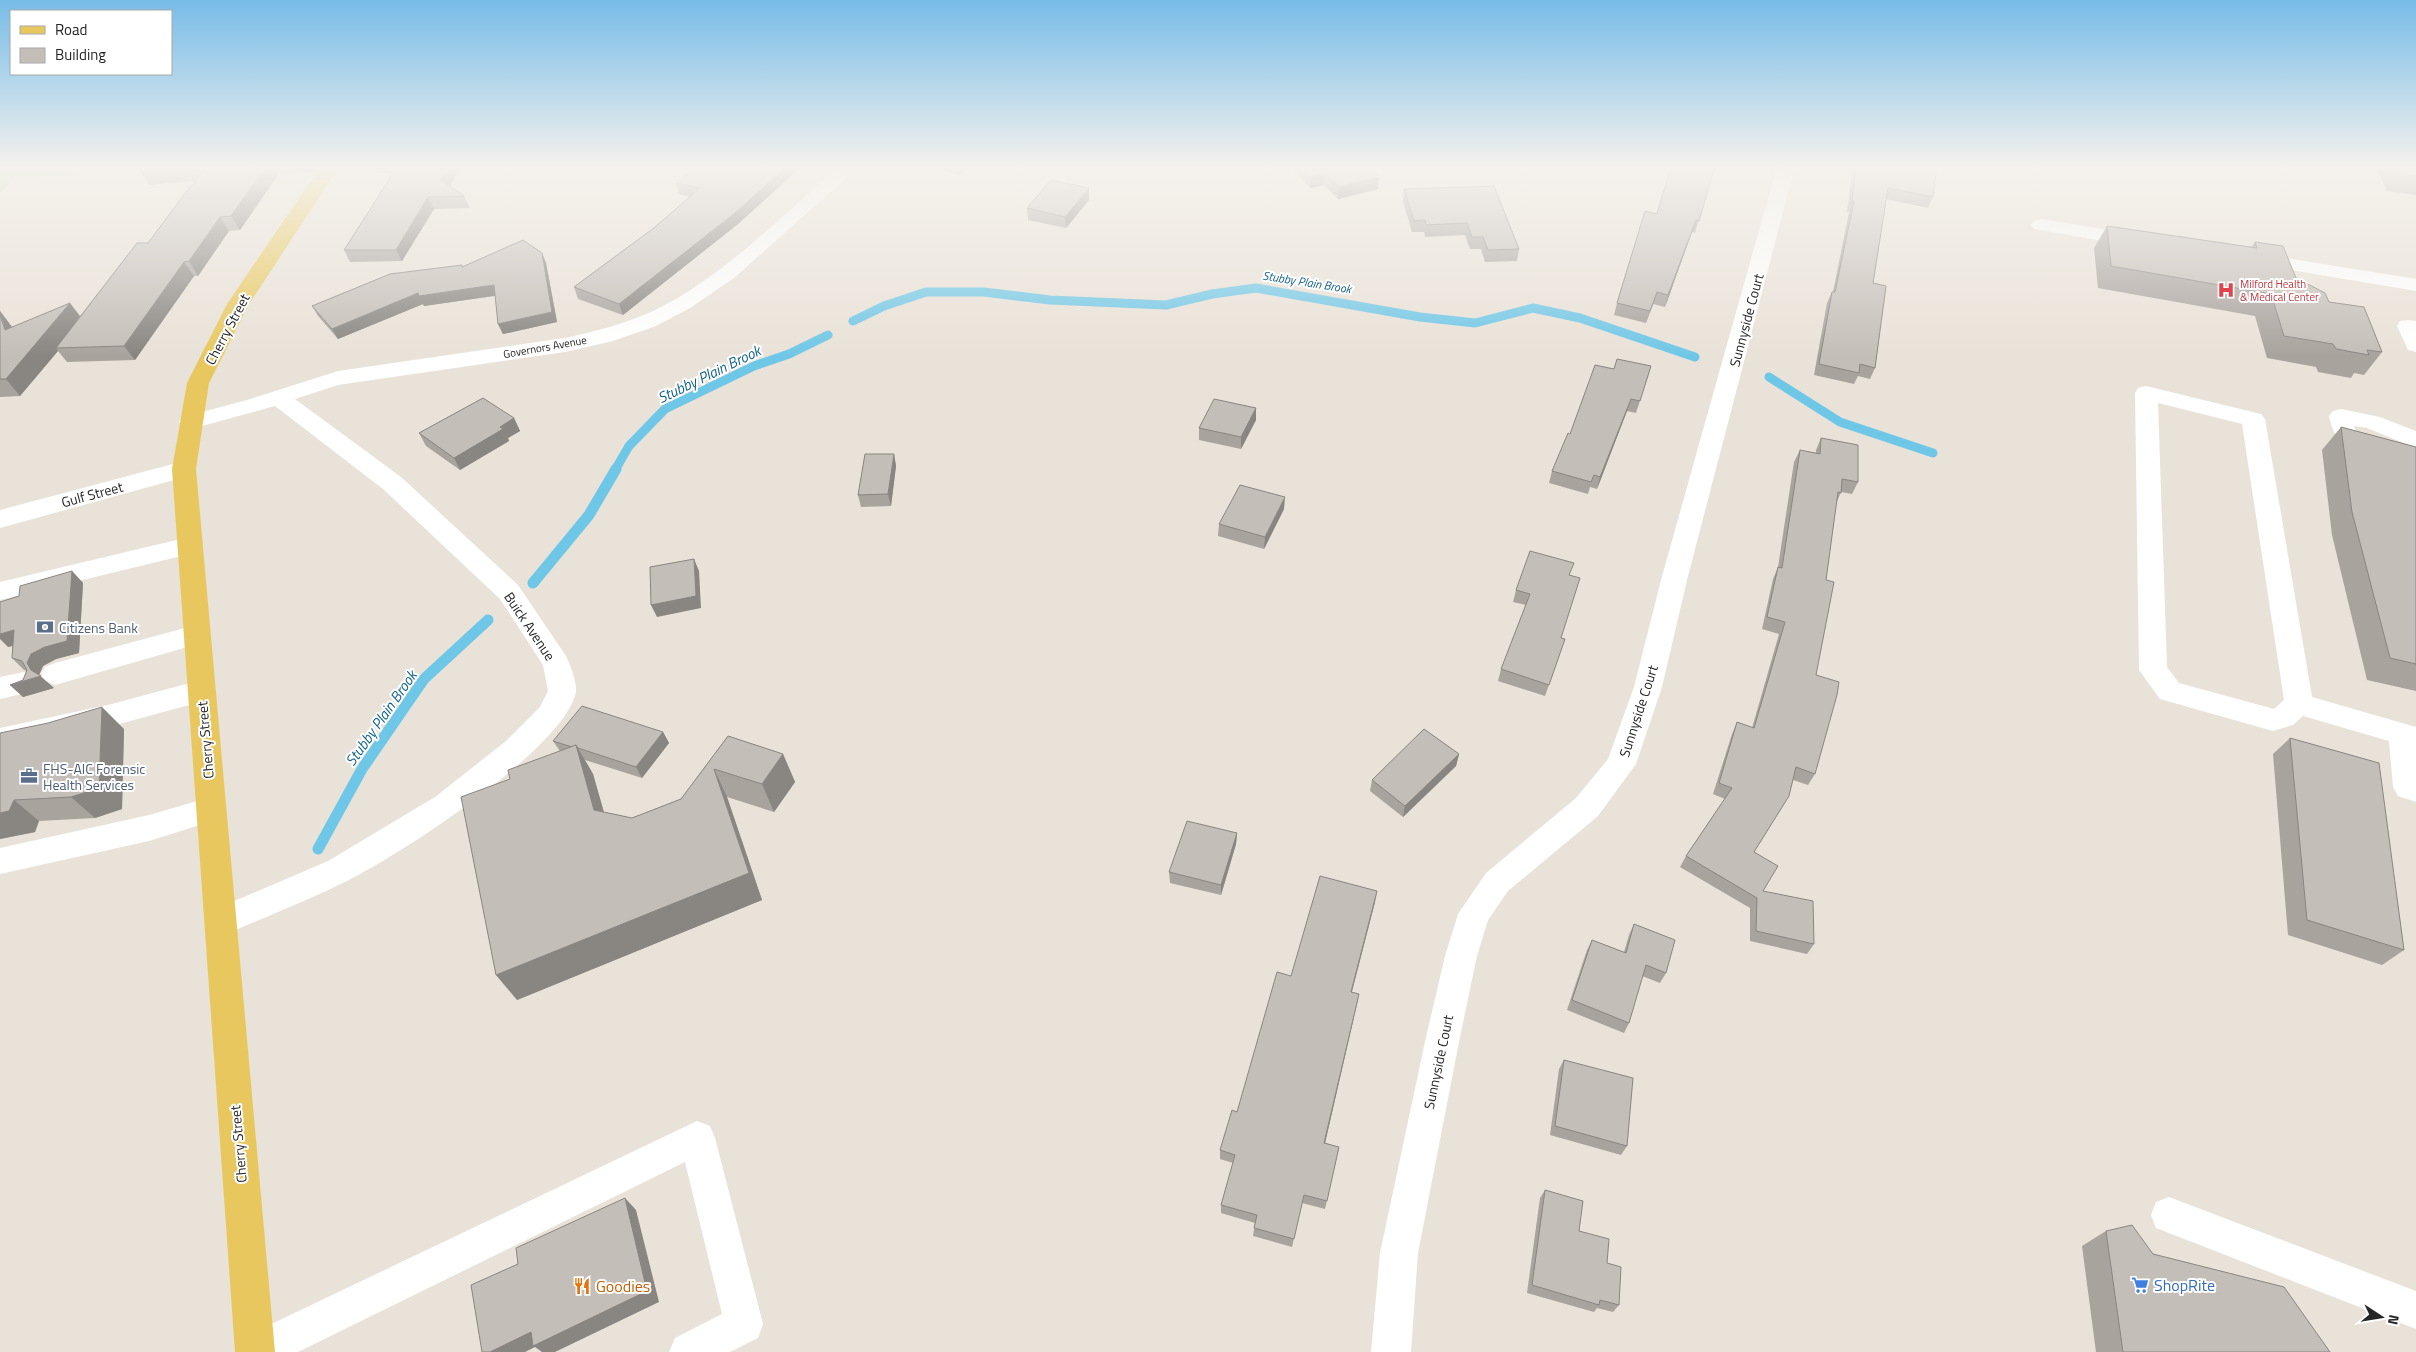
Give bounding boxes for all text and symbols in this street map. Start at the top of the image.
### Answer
legend [10,10,172,75]
text: Road [55,18,87,41]
text: Building [55,43,106,66]
water label: Stubby Plain Brook [1261,266,1354,299]
street label: Sunnyside Court [1723,271,1769,369]
place label: Milford Health & Medical Center [2240,276,2319,305]
hospital icon: Milford Health & Medical Center [2216,280,2236,300]
street label: Cherry Street [199,290,255,368]
street label: Governors Avenue [502,332,588,362]
water label: Stubby Plain Brook [654,338,767,409]
street label: Gulf Street [59,476,125,512]
street label: Buick Avenue [499,587,561,665]
bank icon: Citizens Bank [35,617,55,637]
place label: Citizens Bank [59,617,138,638]
street label: Sunnyside Court [1613,662,1663,760]
water label: Stubby Plain Brook [339,664,424,771]
street label: Cherry Street [191,700,219,780]
place label: FHS-AIC Forensic Health Services [43,758,145,795]
office icon: FHS-AIC Forensic Health Services [19,766,39,786]
street label: Sunnyside Court [1418,1013,1458,1111]
street label: Cherry Street [224,1104,252,1184]
place label: ShopRite [2154,1273,2215,1297]
place label: Goodies [596,1274,650,1298]
supermarket icon: ShopRite [2130,1275,2150,1295]
restaurant icon: Goodies [572,1276,592,1296]
north arrow [2356,1292,2406,1342]
text: N [2383,1313,2405,1327]

